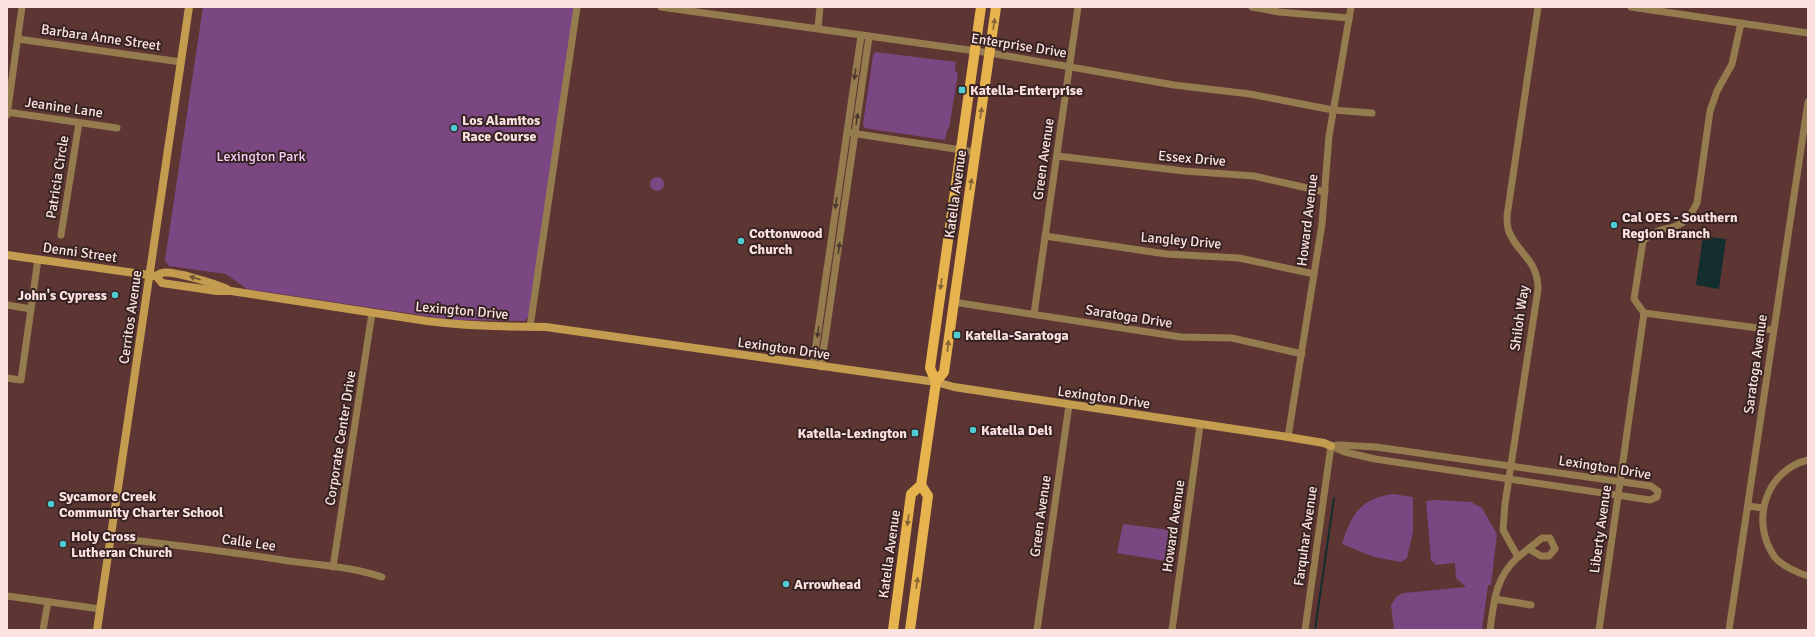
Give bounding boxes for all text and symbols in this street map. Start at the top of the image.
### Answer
one-way arrow [991,18,997,30]
street label: Barbara Anne Street [40,21,162,54]
street label: Enterprise Drive [970,30,1068,61]
one-way arrow [852,68,858,80]
place label: Katella-Enterprise [970,82,1083,99]
marker: Katella-Enterprise [957,85,967,95]
street label: Jeanine Lane [24,94,104,121]
one-way arrow [978,107,984,119]
place label: Los Alamitos Race Course [462,112,540,145]
one-way arrow [854,113,860,126]
street label: Green Avenue [1029,117,1058,201]
marker: Los Alamitos Race Course [449,123,459,133]
street label: Patricia Circle [43,134,72,220]
street label: Essex Drive [1157,147,1227,170]
park label: Lexington Park [217,148,305,165]
street label: Katella Avenue [941,149,970,239]
street label: Howard Avenue [1293,173,1322,267]
one-way arrow [968,178,974,190]
one-way arrow [833,197,839,209]
place label: Cal OES - Southern Region Branch [1622,209,1738,242]
marker: Cal OES - Southern Region Branch [1609,220,1619,230]
place label: Cottonwood Church [749,225,823,258]
street label: Langley Drive [1140,228,1222,252]
marker: Cottonwood Church [736,236,746,246]
street label: Denni Street [42,239,118,266]
one-way arrow [836,242,842,254]
street label: Cerritos Avenue [115,269,146,365]
one-way arrow [188,275,200,281]
one-way arrow [938,278,944,290]
street label: Shiloh Way [1506,284,1533,352]
place label: John's Cypress [18,287,107,304]
marker: John's Cypress [110,290,120,300]
street label: Lexington Drive [415,298,509,323]
street label: Saratoga Drive [1084,301,1174,332]
street label: Saratoga Avenue [1740,313,1771,415]
one-way arrow [815,326,821,338]
place label: Katella-Saratoga [965,327,1069,344]
marker: Katella-Saratoga [952,330,962,340]
street label: Lexington Drive [737,334,831,363]
one-way arrow [945,340,951,352]
street label: Corporate Center Drive [321,369,360,507]
street label: Lexington Drive [1057,383,1151,412]
place label: Katella Deli [981,422,1052,439]
place label: Katella-Lexington [798,425,907,442]
marker: Katella Deli [968,425,978,435]
marker: Katella-Lexington [910,428,920,438]
street label: Lexington Drive [1557,452,1652,483]
street label: Green Avenue [1026,474,1055,558]
street label: Howard Avenue [1159,479,1188,573]
street label: Liberty Avenue [1586,484,1615,574]
street label: Farquhar Avenue [1290,485,1321,587]
place label: Sycamore Creek Community Charter School [59,488,224,521]
marker: Sycamore Creek Community Charter School [46,499,56,509]
street label: Katella Avenue [875,509,904,599]
one-way arrow [905,514,911,526]
place label: Holy Cross Lutheran Church [71,528,173,561]
street label: Calle Lee [221,530,277,555]
marker: Holy Cross Lutheran Church [58,539,68,549]
place label: Arrowhead [794,576,861,593]
one-way arrow [913,577,920,589]
marker: Arrowhead [781,579,791,589]

